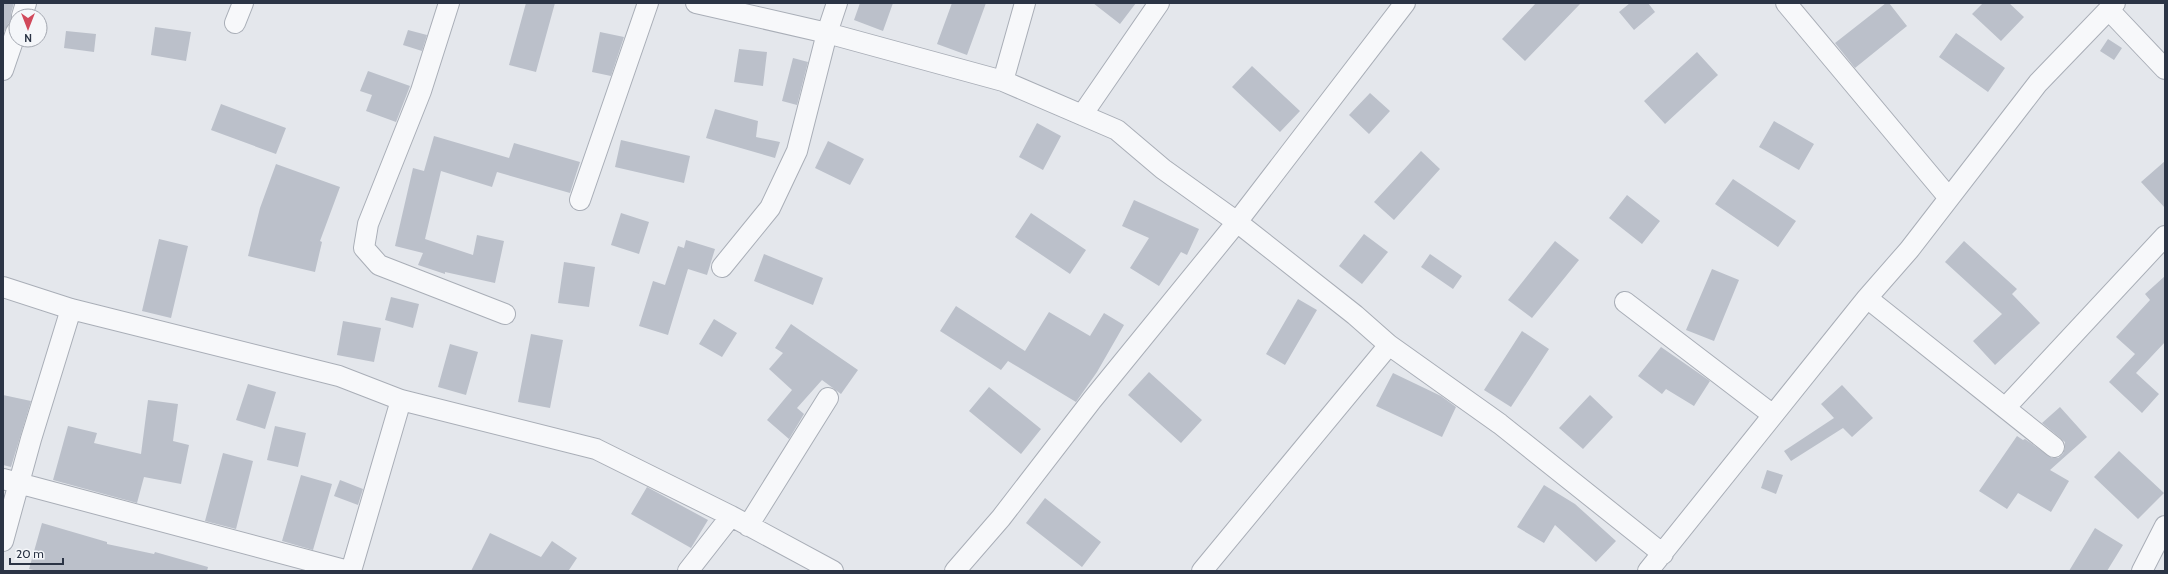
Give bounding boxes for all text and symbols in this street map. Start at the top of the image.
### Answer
north arrow [8,8,48,48]
text: N [24,31,32,45]
scale bar [10,540,63,566]
text: 20 m [16,546,44,561]

